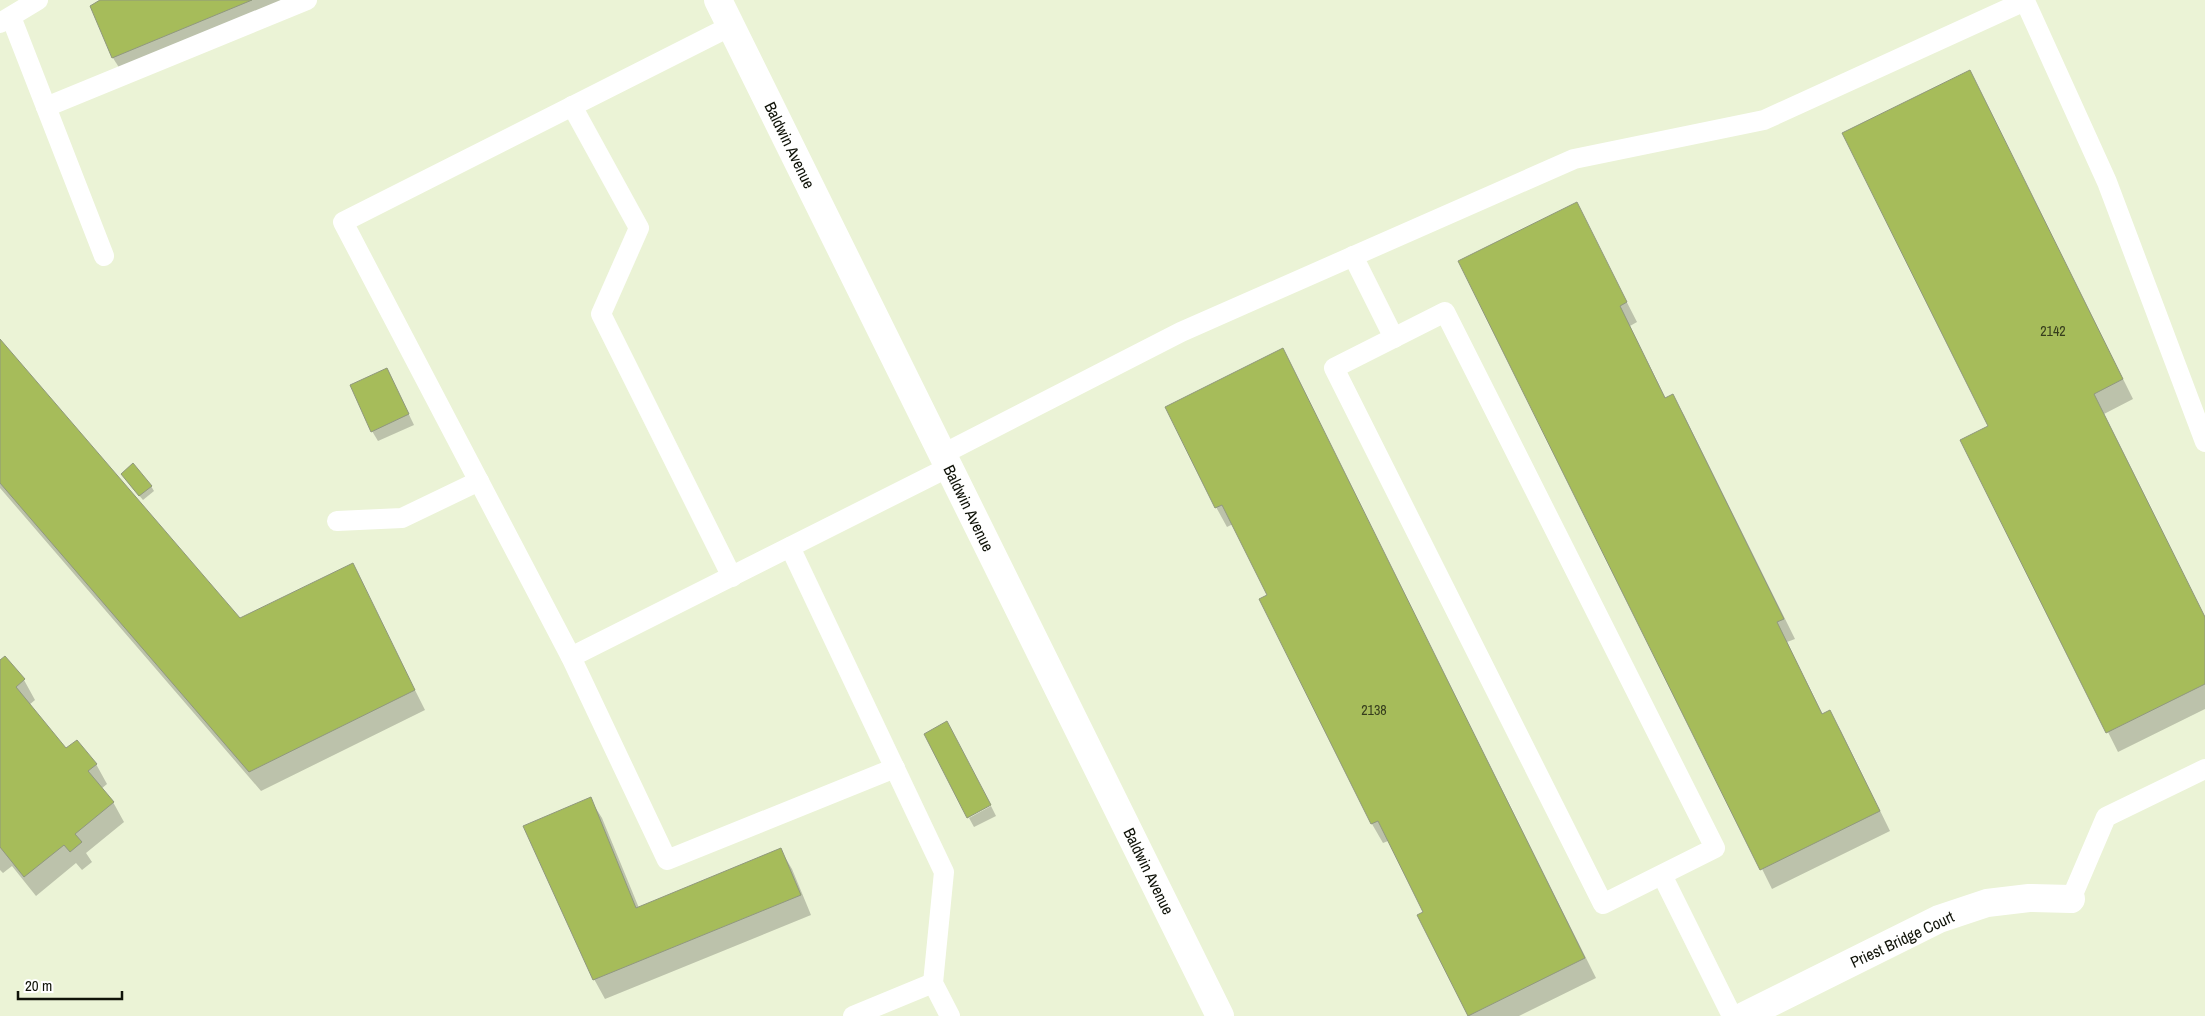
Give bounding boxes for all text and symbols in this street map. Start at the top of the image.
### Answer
street label: Baldwin Avenue [760,98,820,192]
house number: 2142 [2040,322,2066,340]
street label: Baldwin Avenue [939,461,999,555]
house number: 2138 [1361,701,1387,719]
street label: Baldwin Avenue [1119,824,1179,918]
street label: Priest Bridge Court [1846,905,1958,973]
scale bar [18,968,121,1000]
text: 20 m [25,975,52,996]

